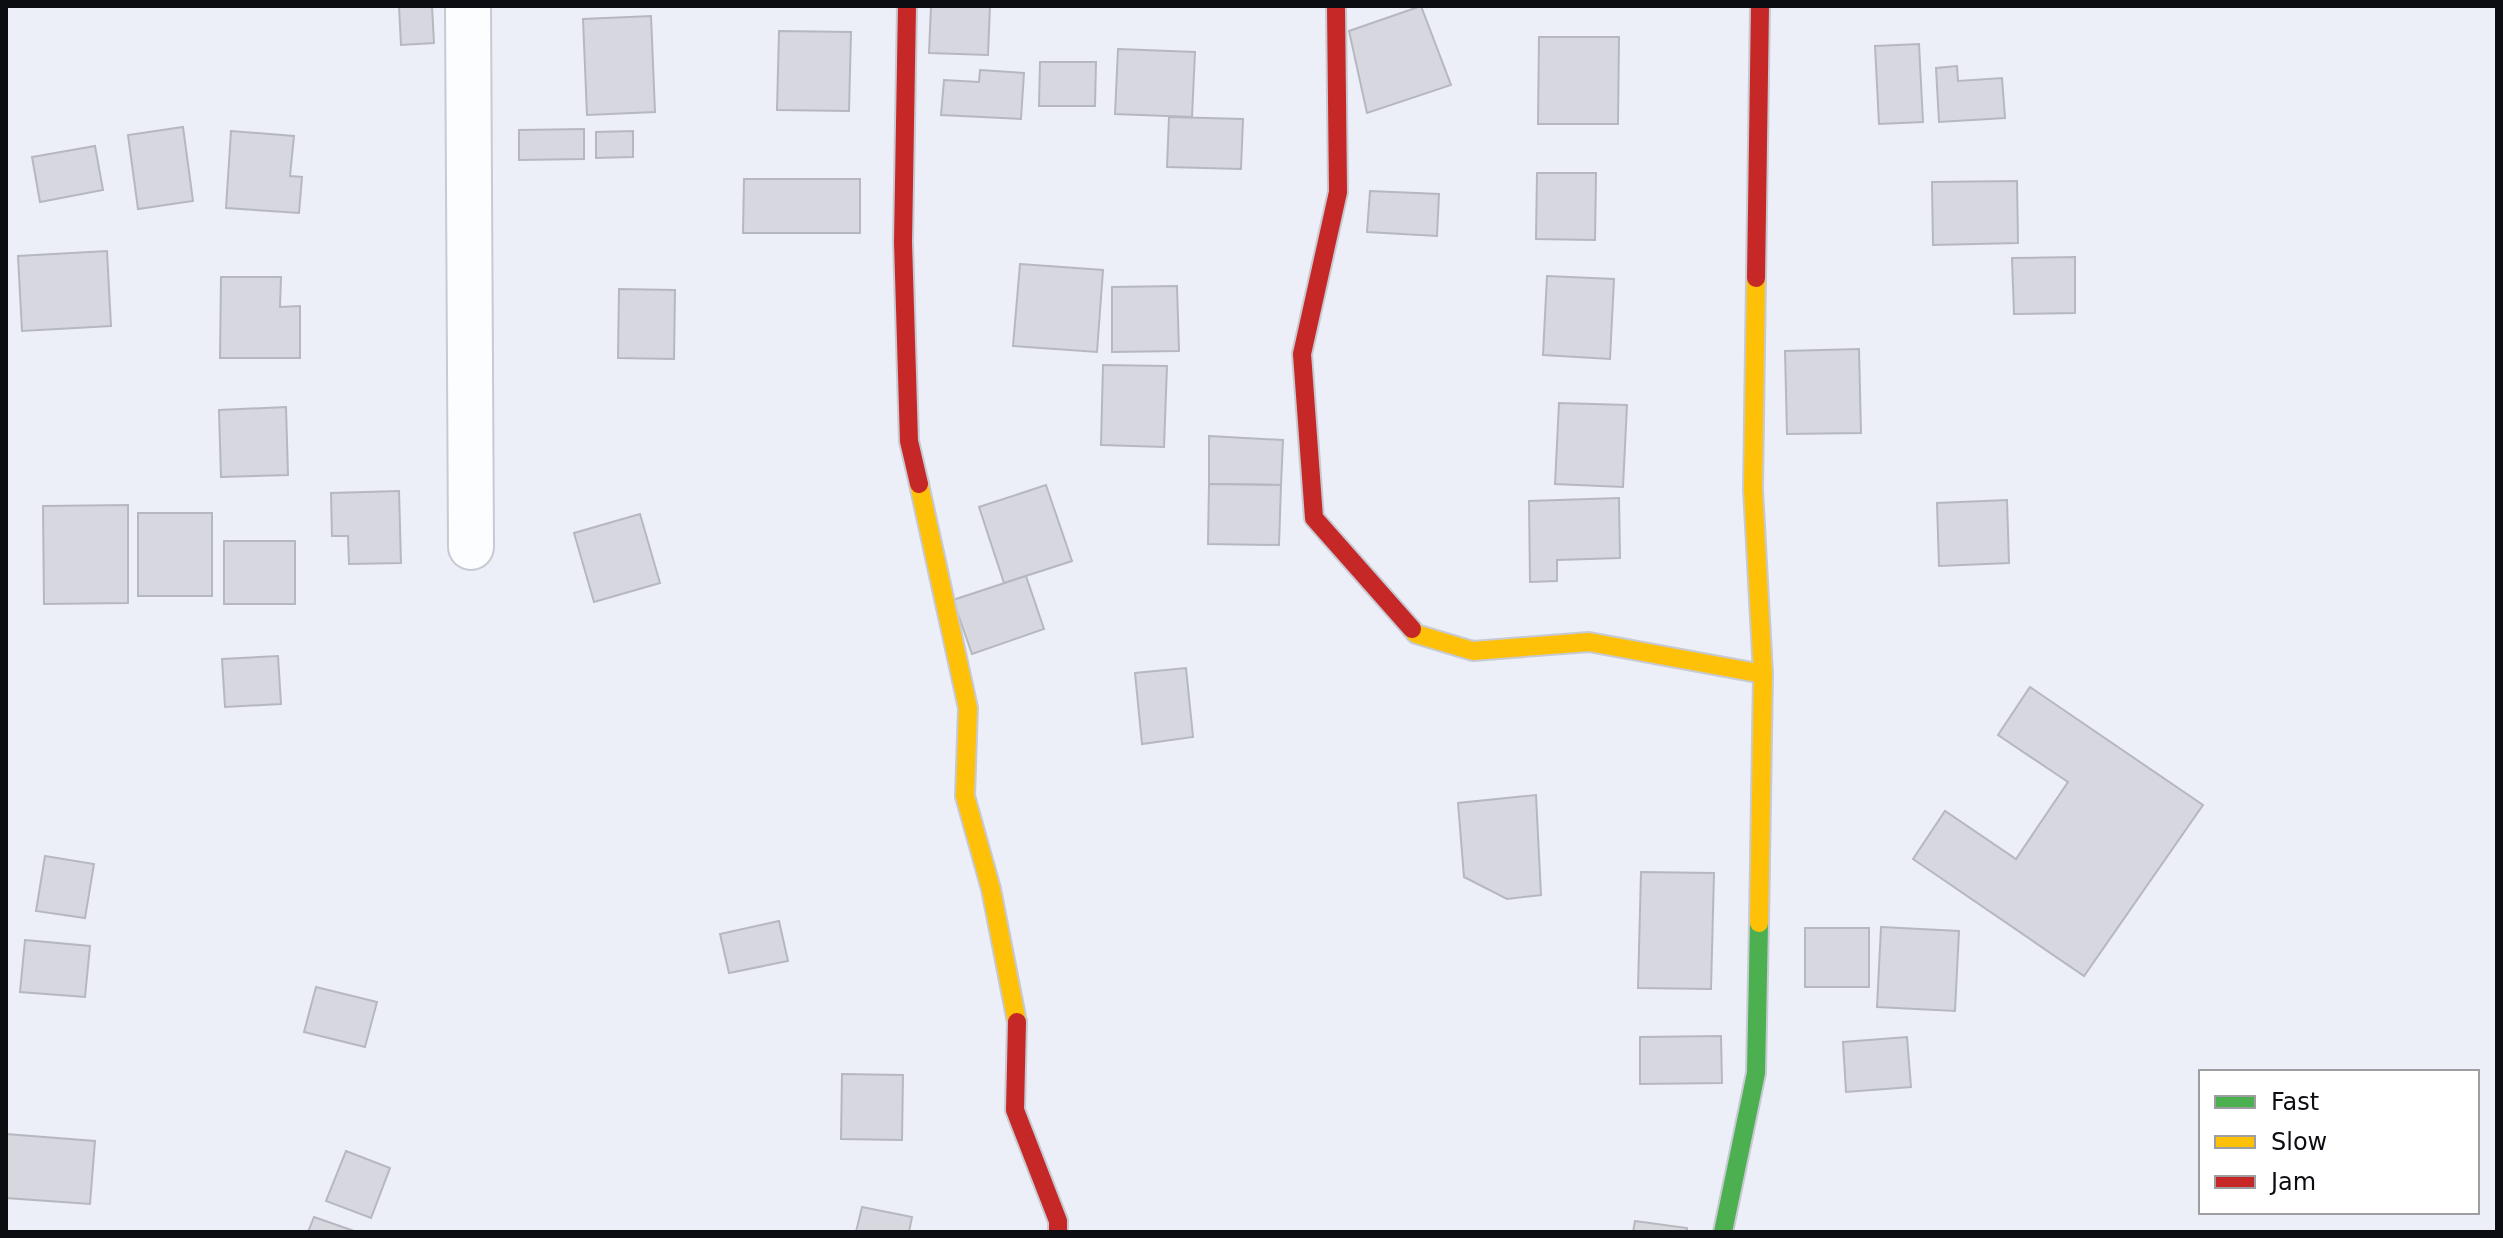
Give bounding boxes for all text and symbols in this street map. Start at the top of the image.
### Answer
legend [2199,1070,2479,1214]
text: Fast [2271,1088,2319,1116]
text: Slow [2271,1128,2327,1156]
text: Jam [2269,1168,2316,1196]

